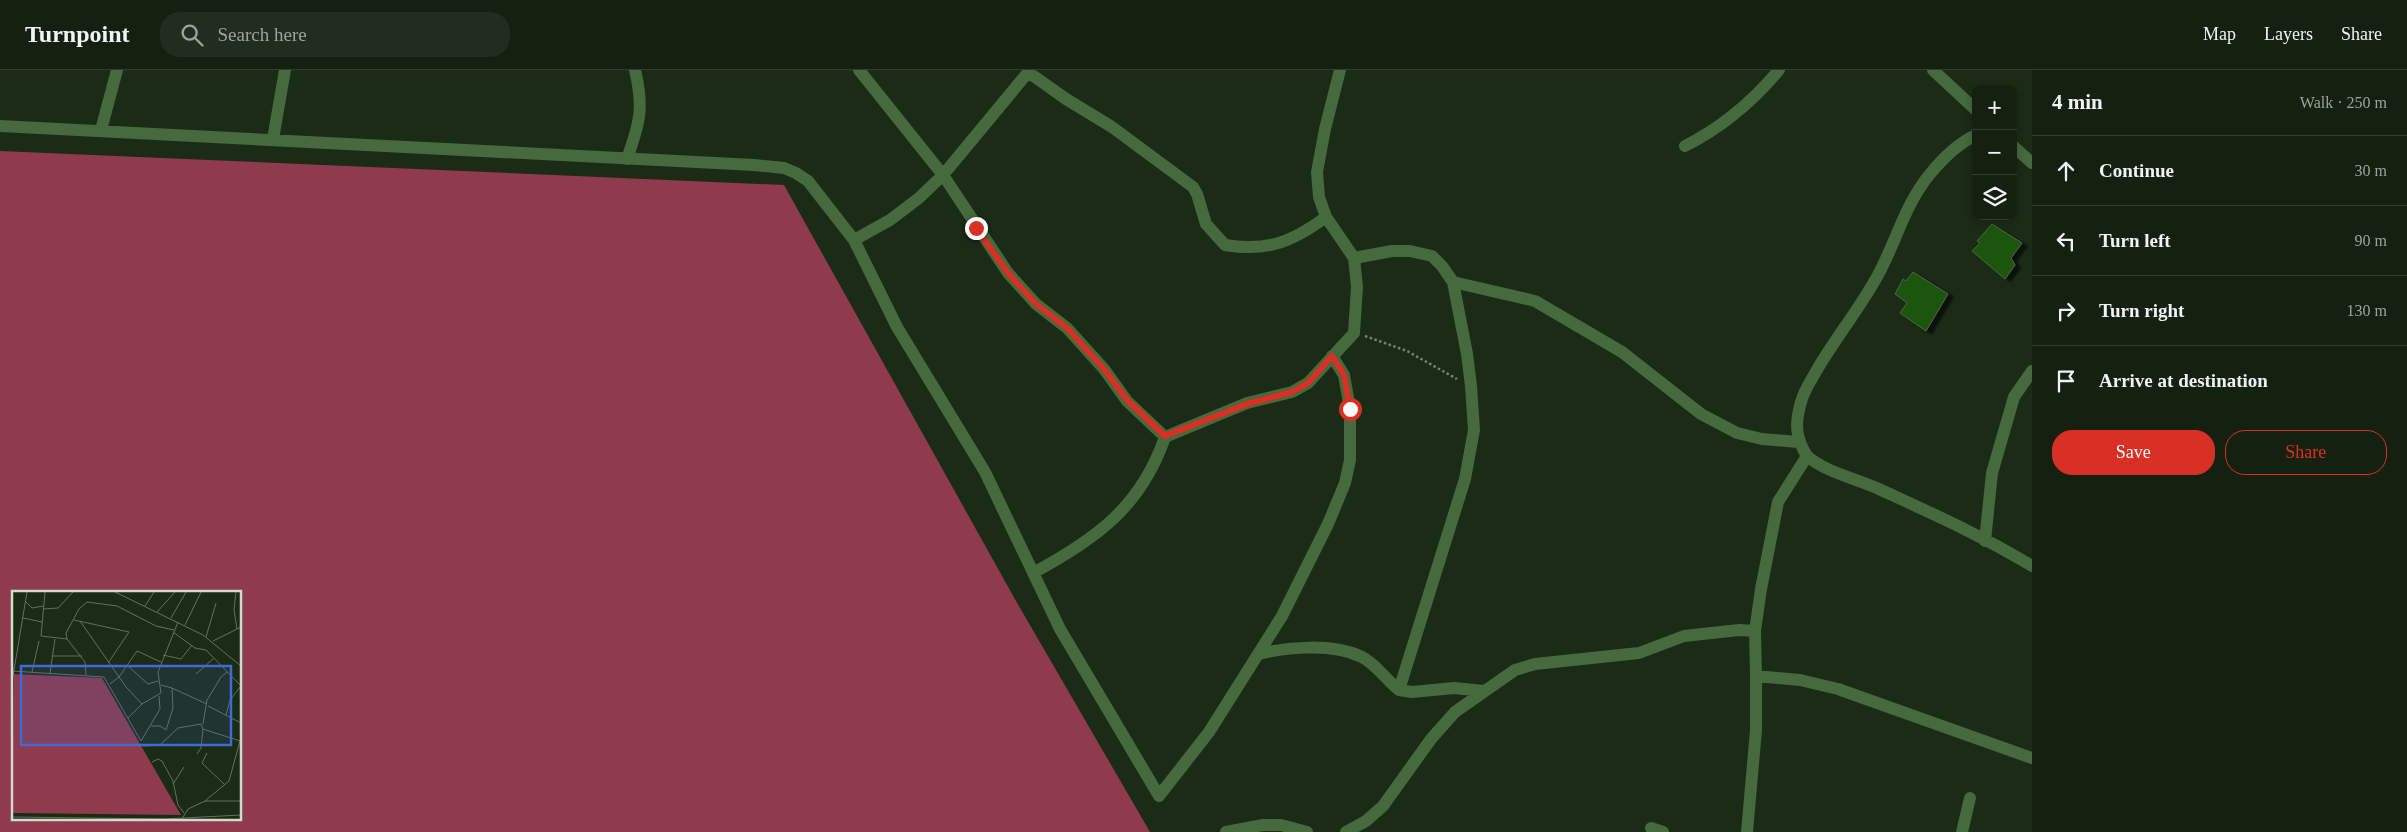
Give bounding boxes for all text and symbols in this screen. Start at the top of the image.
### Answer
search box [160,12,510,57]
text: Turnpoint [25,21,130,47]
icon: search [178,21,206,49]
text: Search here [218,24,307,45]
text: Map [2203,24,2236,44]
text: Layers [2264,24,2313,44]
text: Share [2341,24,2382,44]
map controls [1972,85,2017,220]
button: + [1972,85,2017,130]
text: 4 min [2052,90,2103,114]
text: Walk · 250 m [2300,94,2387,111]
button: − [1972,130,2017,175]
icon: ahead [2052,157,2080,185]
text: Continue [2099,160,2174,181]
text: 30 m [2355,162,2387,179]
button: layers [1972,175,2017,220]
route end [965,217,988,240]
icon: left [2052,227,2080,255]
text: Turn left [2099,230,2171,251]
text: 90 m [2355,232,2387,249]
icon: right [2052,297,2080,325]
text: Turn right [2099,300,2184,321]
text: 130 m [2347,302,2387,319]
icon: arrive [2052,367,2080,395]
text: Arrive at destination [2099,370,2268,391]
route start [1339,398,1362,421]
button: Save [2052,430,2215,475]
button: Share [2225,430,2387,475]
inset map [12,591,241,820]

